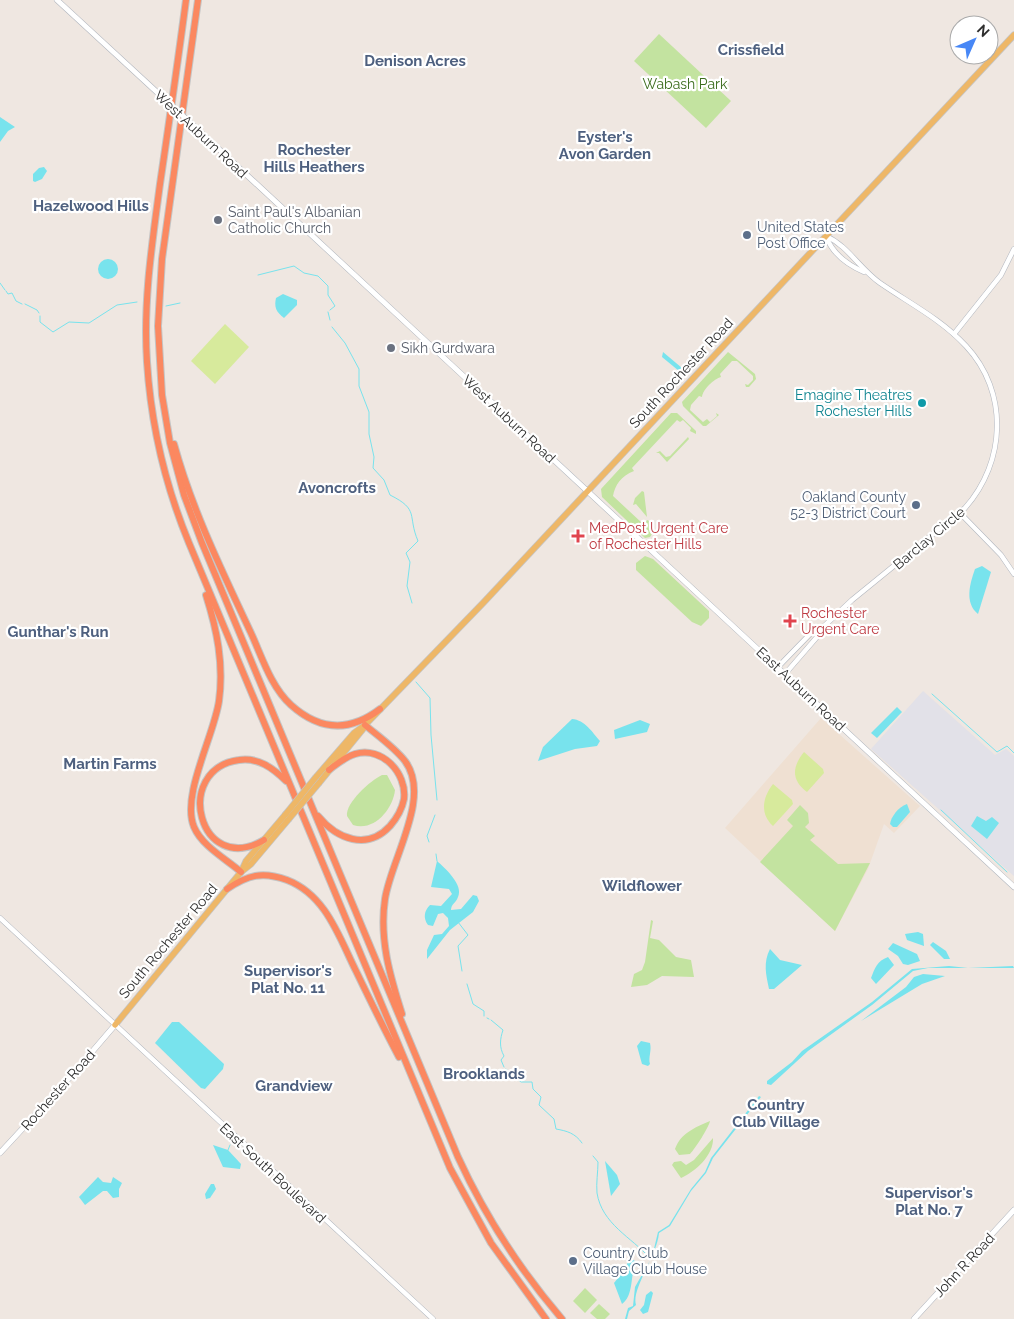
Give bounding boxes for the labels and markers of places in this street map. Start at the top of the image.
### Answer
place label: Saint Paul's Albanian Catholic Church [228,204,361,236]
marker: Saint Paul's Albanian Catholic Church [212,214,224,226]
place label: United States Post Office [757,219,844,251]
marker: United States Post Office [741,229,753,241]
place label: Sikh Gurdwara [401,340,495,356]
marker: Sikh Gurdwara [385,342,397,354]
place label: Emagine Theatres Rochester Hills [795,387,912,419]
marker: Emagine Theatres Rochester Hills [916,397,928,409]
place label: Oakland County 52-3 District Court [790,489,906,521]
marker: Oakland County 52-3 District Court [910,499,922,511]
place label: MedPost Urgent Care of Rochester Hills [589,520,729,552]
marker: MedPost Urgent Care of Rochester Hills [571,529,585,543]
place label: Rochester Urgent Care [801,605,880,637]
marker: Rochester Urgent Care [783,614,797,628]
place label: Country Club Village Club House [583,1245,707,1277]
marker: Country Club Village Club House [567,1255,579,1267]

